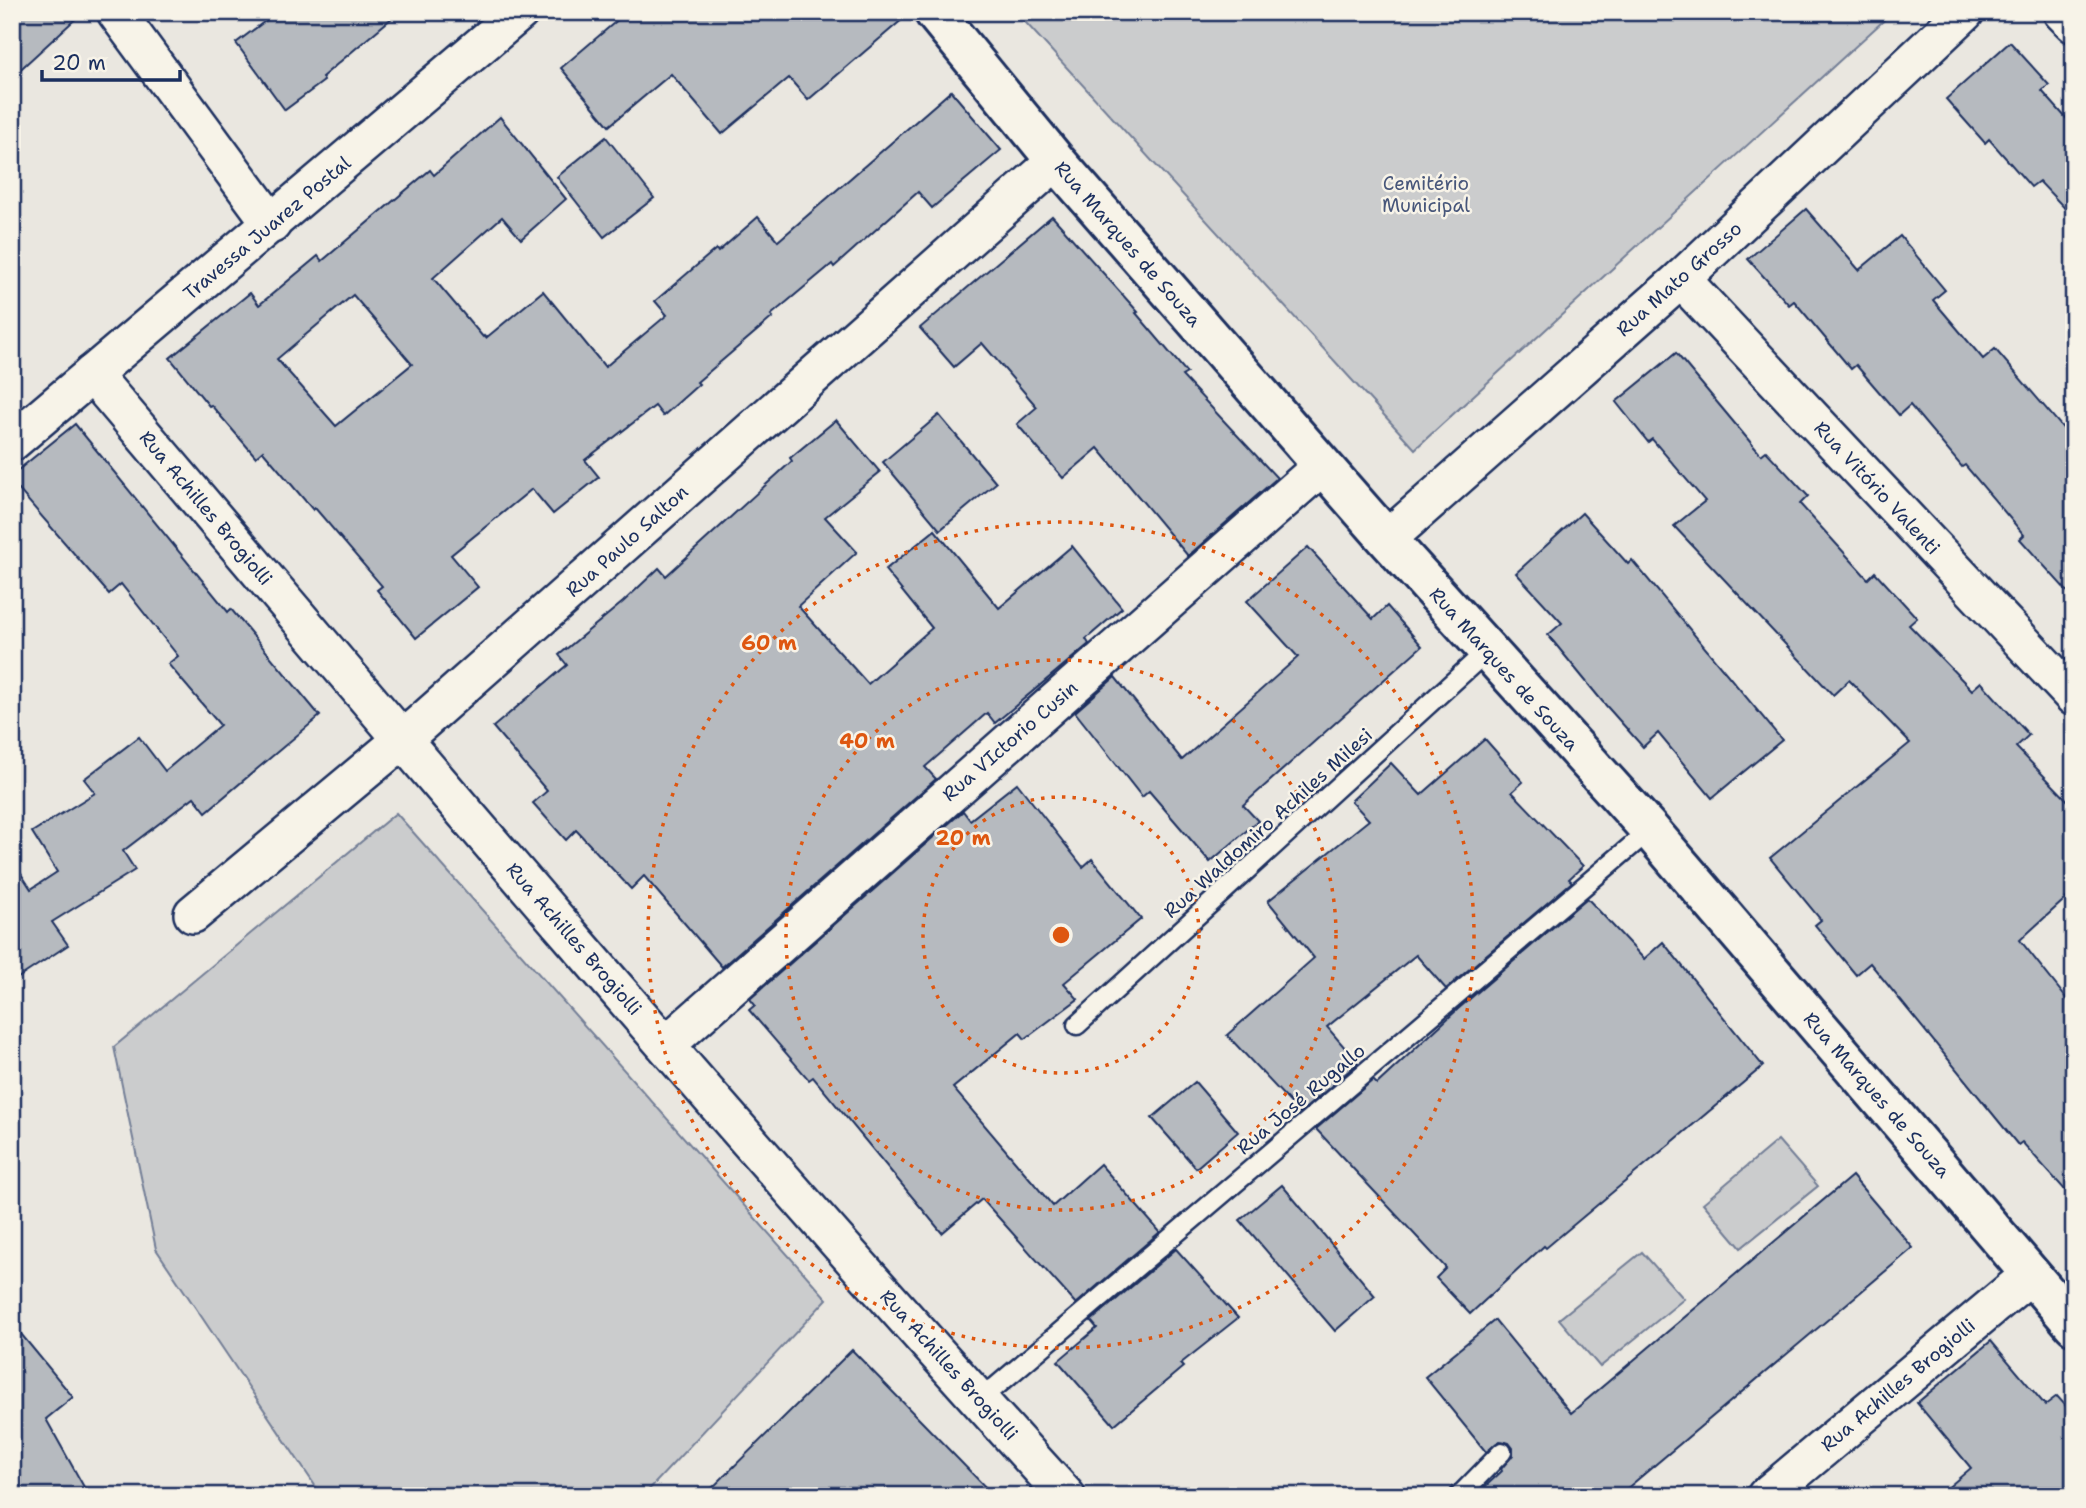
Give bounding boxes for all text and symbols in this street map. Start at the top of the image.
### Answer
scale bar [42,38,180,82]
text: 20 m [52,49,106,77]
street label: Travessa Juarez Postal [178,150,356,306]
street label: Rua Marques de Souza [1049,156,1207,332]
park label: Cemitério Municipal [1382,171,1470,218]
street label: Rua Mato Grosso [1611,216,1747,342]
street label: Rua Vitório Valenti [1809,416,1945,560]
street label: Rua Achilles Brogiolli [134,425,278,591]
street label: Rua Paulo Salton [561,479,693,603]
street label: Rua Marques de Souza [1424,582,1584,756]
text: 60 m [741,629,797,657]
street label: Rua VIctorio Cusin [937,675,1083,807]
street label: Rua Waldomiro Achiles Milesi [1158,722,1378,924]
text: 40 m [839,727,895,755]
text: 20 m [935,824,991,852]
street label: Rua Achilles Brogiolli [501,857,647,1021]
centre of rings [1049,923,1073,947]
street label: Rua Marques de Souza [1798,1007,1956,1183]
street label: Rua José Rugallo [1232,1038,1370,1160]
street label: Rua Achilles Brogiolli [875,1284,1023,1446]
street label: Rua Achilles Brogiolli [1815,1313,1981,1457]

